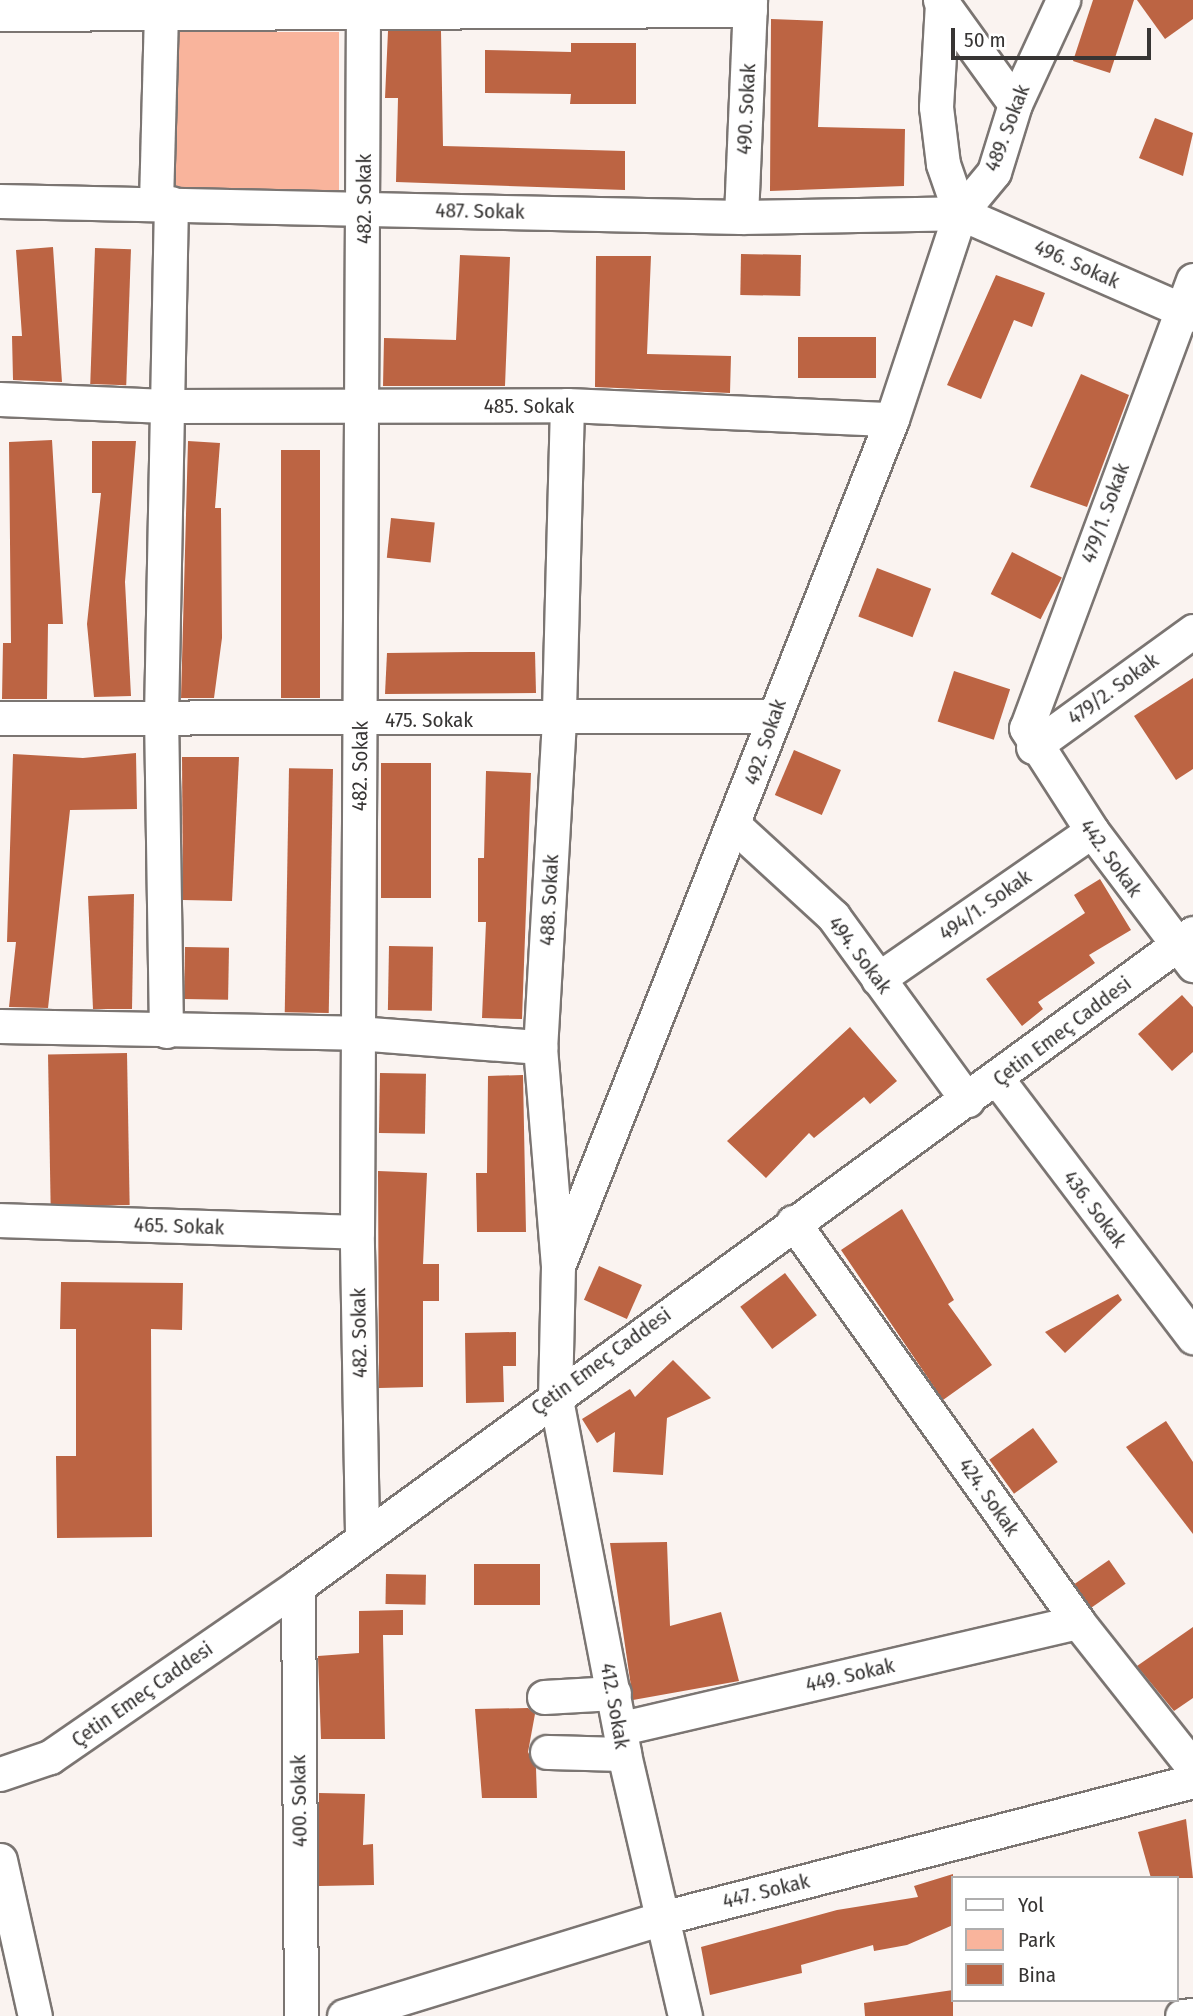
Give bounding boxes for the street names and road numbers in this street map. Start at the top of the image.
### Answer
street label: 490. Sokak [731,63,761,155]
street label: 489. Sokak [979,81,1035,175]
street label: 482. Sokak [351,154,377,244]
street label: 487. Sokak [435,198,525,224]
street label: 496. Sokak [1030,234,1124,294]
street label: 485. Sokak [484,393,574,419]
street label: 479/1. Sokak [1075,460,1135,566]
street label: 479/2. Sokak [1063,648,1163,730]
street label: 492. Sokak [739,696,791,788]
street label: 475. Sokak [385,707,473,733]
street label: 482. Sokak [347,721,373,811]
street label: 442. Sokak [1074,814,1148,902]
street label: 488. Sokak [534,854,564,946]
street label: 494/1. Sokak [934,864,1036,946]
street label: 494. Sokak [823,911,897,999]
street label: Çetin Emeç Caddesi [988,971,1136,1091]
street label: 436. Sokak [1058,1165,1132,1253]
street label: 465. Sokak [133,1212,225,1240]
street label: 482. Sokak [346,1288,372,1378]
street label: Çetin Emeç Caddesi [526,1302,676,1420]
street label: 424. Sokak [953,1453,1025,1541]
street label: Çetin Emeç Caddesi [66,1636,218,1752]
street label: 449. Sokak [803,1653,897,1697]
street label: 412. Sokak [595,1661,635,1751]
street label: 400. Sokak [286,1755,312,1847]
street label: 447. Sokak [720,1868,812,1914]

